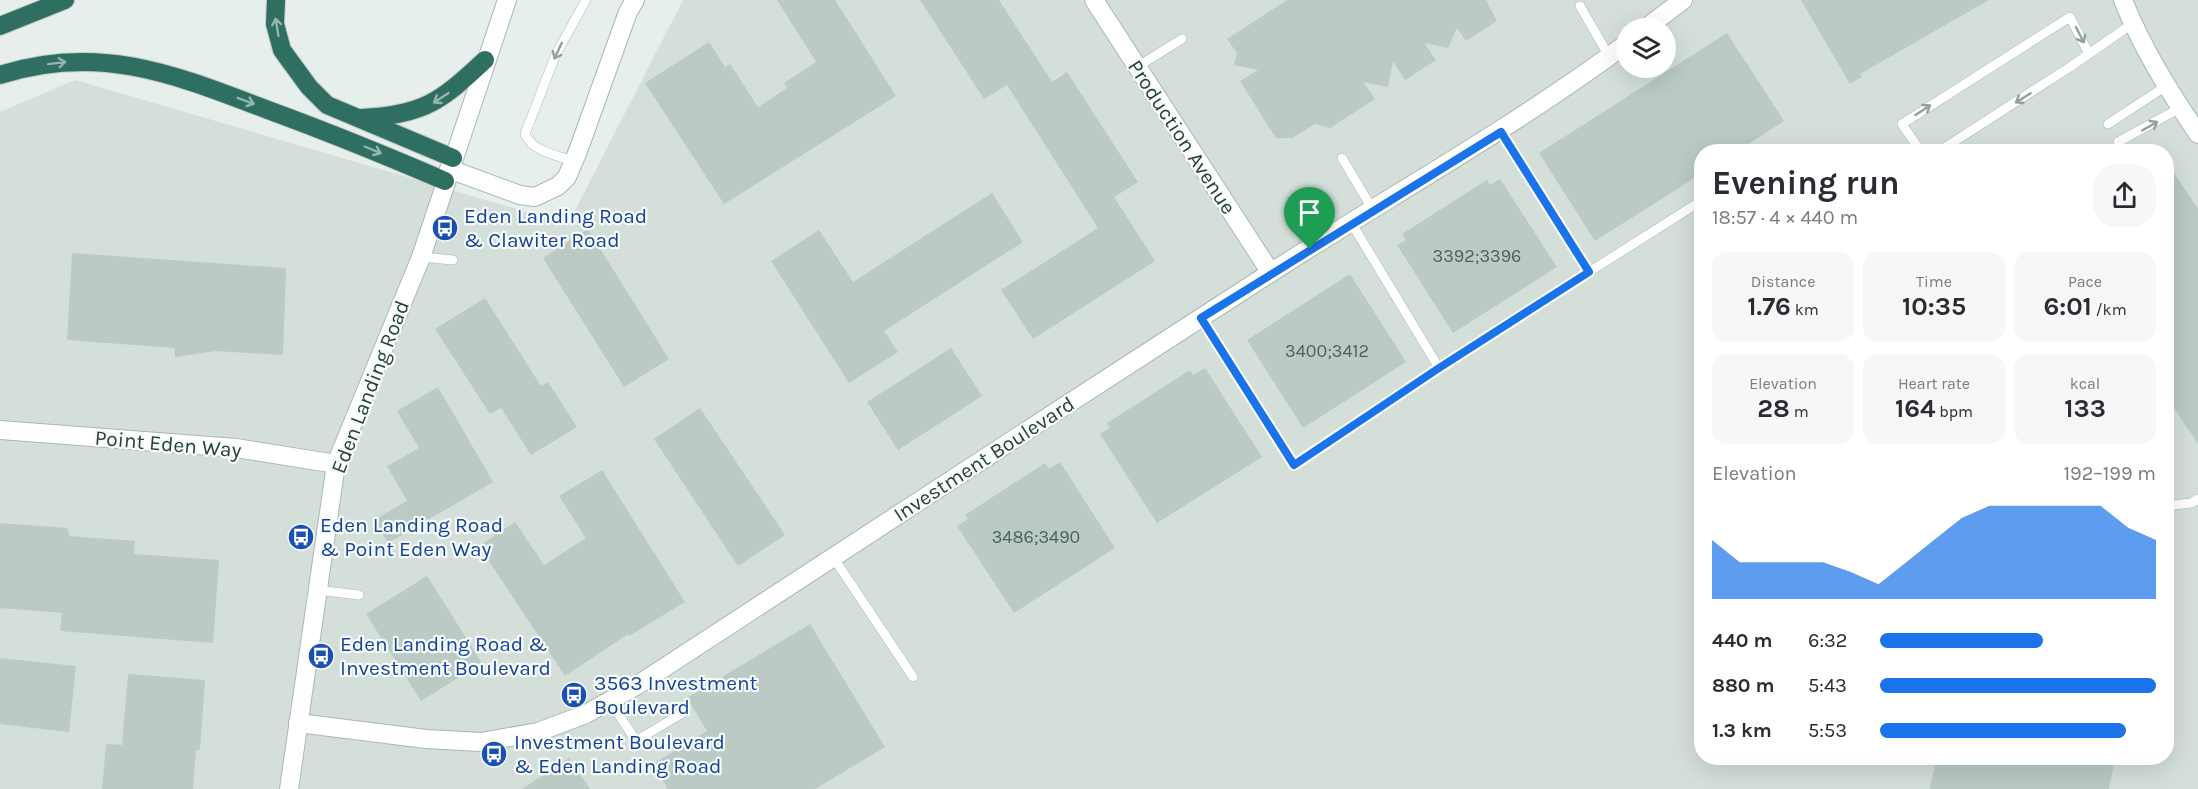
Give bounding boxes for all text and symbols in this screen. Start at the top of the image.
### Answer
one-way arrow [272,17,283,37]
map controls [1616,18,1676,78]
button: layers [1616,18,1676,78]
one-way arrow [2074,26,2086,44]
one-way arrow [552,42,564,60]
street label: Production Avenue [1123,55,1241,219]
one-way arrow [47,57,67,68]
one-way arrow [433,92,450,104]
one-way arrow [2015,92,2032,104]
one-way arrow [236,97,255,108]
one-way arrow [1914,104,1931,116]
one-way arrow [2140,120,2158,131]
one-way arrow [363,145,381,156]
text: Evening run [1712,164,1900,202]
button: share [2093,164,2156,227]
pin [1284,187,1335,249]
icon: arrive [1293,196,1326,229]
place label: Eden Landing Road & Clawiter Road [464,204,647,252]
text: 18:57 · 4 × 440 m [1712,206,1858,229]
bus stop icon: Eden Landing Road & Clawiter Road [430,213,460,243]
house number: 3392;3396 [1433,245,1521,267]
text: Distance [1751,272,1815,291]
text: Time [1916,272,1952,291]
text: Pace [2068,272,2102,291]
text: 1.76 [1747,291,1791,322]
text: 10:35 [1902,291,1966,322]
text: 6:01 [2043,291,2092,322]
street label: Eden Landing Road [326,297,414,477]
text: km [1791,300,1819,319]
text: /km [2092,300,2127,319]
house number: 3400;3412 [1285,340,1369,362]
text: Elevation [1749,374,1817,393]
text: Heart rate [1898,374,1970,393]
text: kcal [2070,374,2100,393]
street label: Investment Boulevard [889,392,1079,526]
text: 28 [1757,393,1790,424]
text: 164 [1895,393,1935,424]
text: 133 [2064,393,2106,424]
text: m [1790,402,1809,421]
text: bpm [1935,402,1973,421]
street label: Point Eden Way [94,426,243,462]
text: Elevation [1712,462,1797,485]
text: 192–199 m [2063,462,2156,485]
place label: Eden Landing Road & Point Eden Way [320,513,503,561]
bus stop icon: Eden Landing Road & Point Eden Way [286,522,316,552]
house number: 3486;3490 [992,526,1080,548]
text: 440 m [1712,629,1773,652]
text: 6:32 [1808,629,1847,652]
place label: Eden Landing Road & Investment Boulevard [340,632,551,680]
bus stop icon: Eden Landing Road & Investment Boulevard [306,641,336,671]
place label: 3563 Investment Boulevard [594,671,758,719]
text: 880 m [1712,674,1775,697]
text: 5:43 [1808,674,1847,697]
bus stop icon: 3563 Investment Boulevard [559,680,589,710]
text: 1.3 km [1712,719,1772,742]
text: 5:53 [1808,719,1847,742]
place label: Investment Boulevard & Eden Landing Road [514,730,725,778]
bus stop icon: Investment Boulevard & Eden Landing Road [479,739,509,769]

